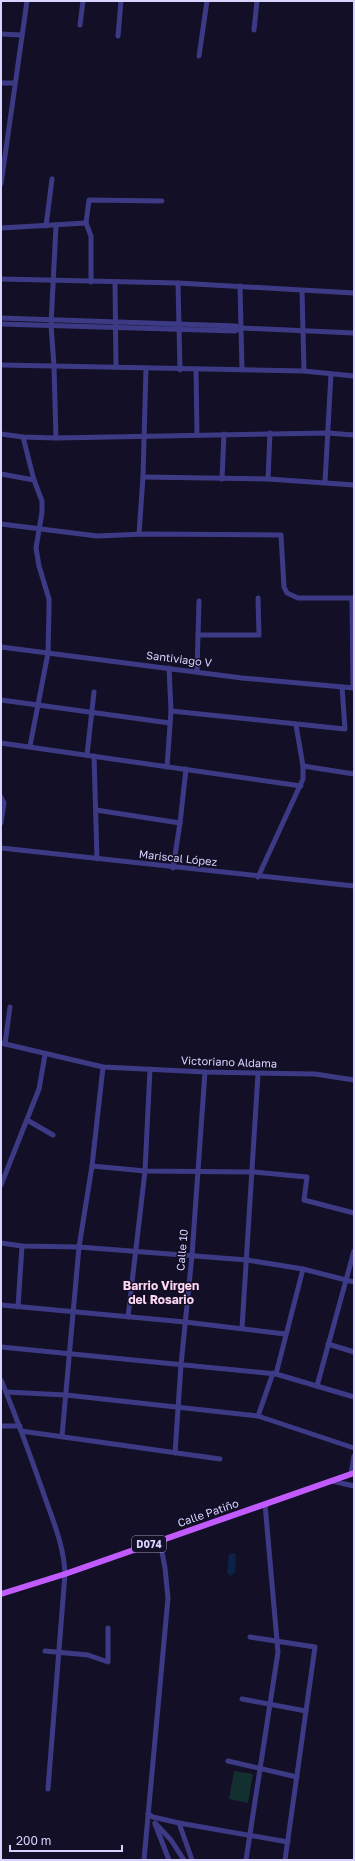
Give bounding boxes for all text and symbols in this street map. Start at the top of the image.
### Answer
street label: Santiviago V [145,648,213,669]
street label: Mariscal López [138,847,218,868]
street label: Victoriano Aldama [181,1053,277,1070]
street label: Calle 10 [173,1228,190,1271]
district label: Barrio Virgen del Rosario [123,1278,199,1307]
street label: Calle Patiño [176,1496,240,1529]
road number: D074 [132,1536,166,1552]
scale bar [10,1827,122,1853]
text: 200 m [16,1833,51,1848]

